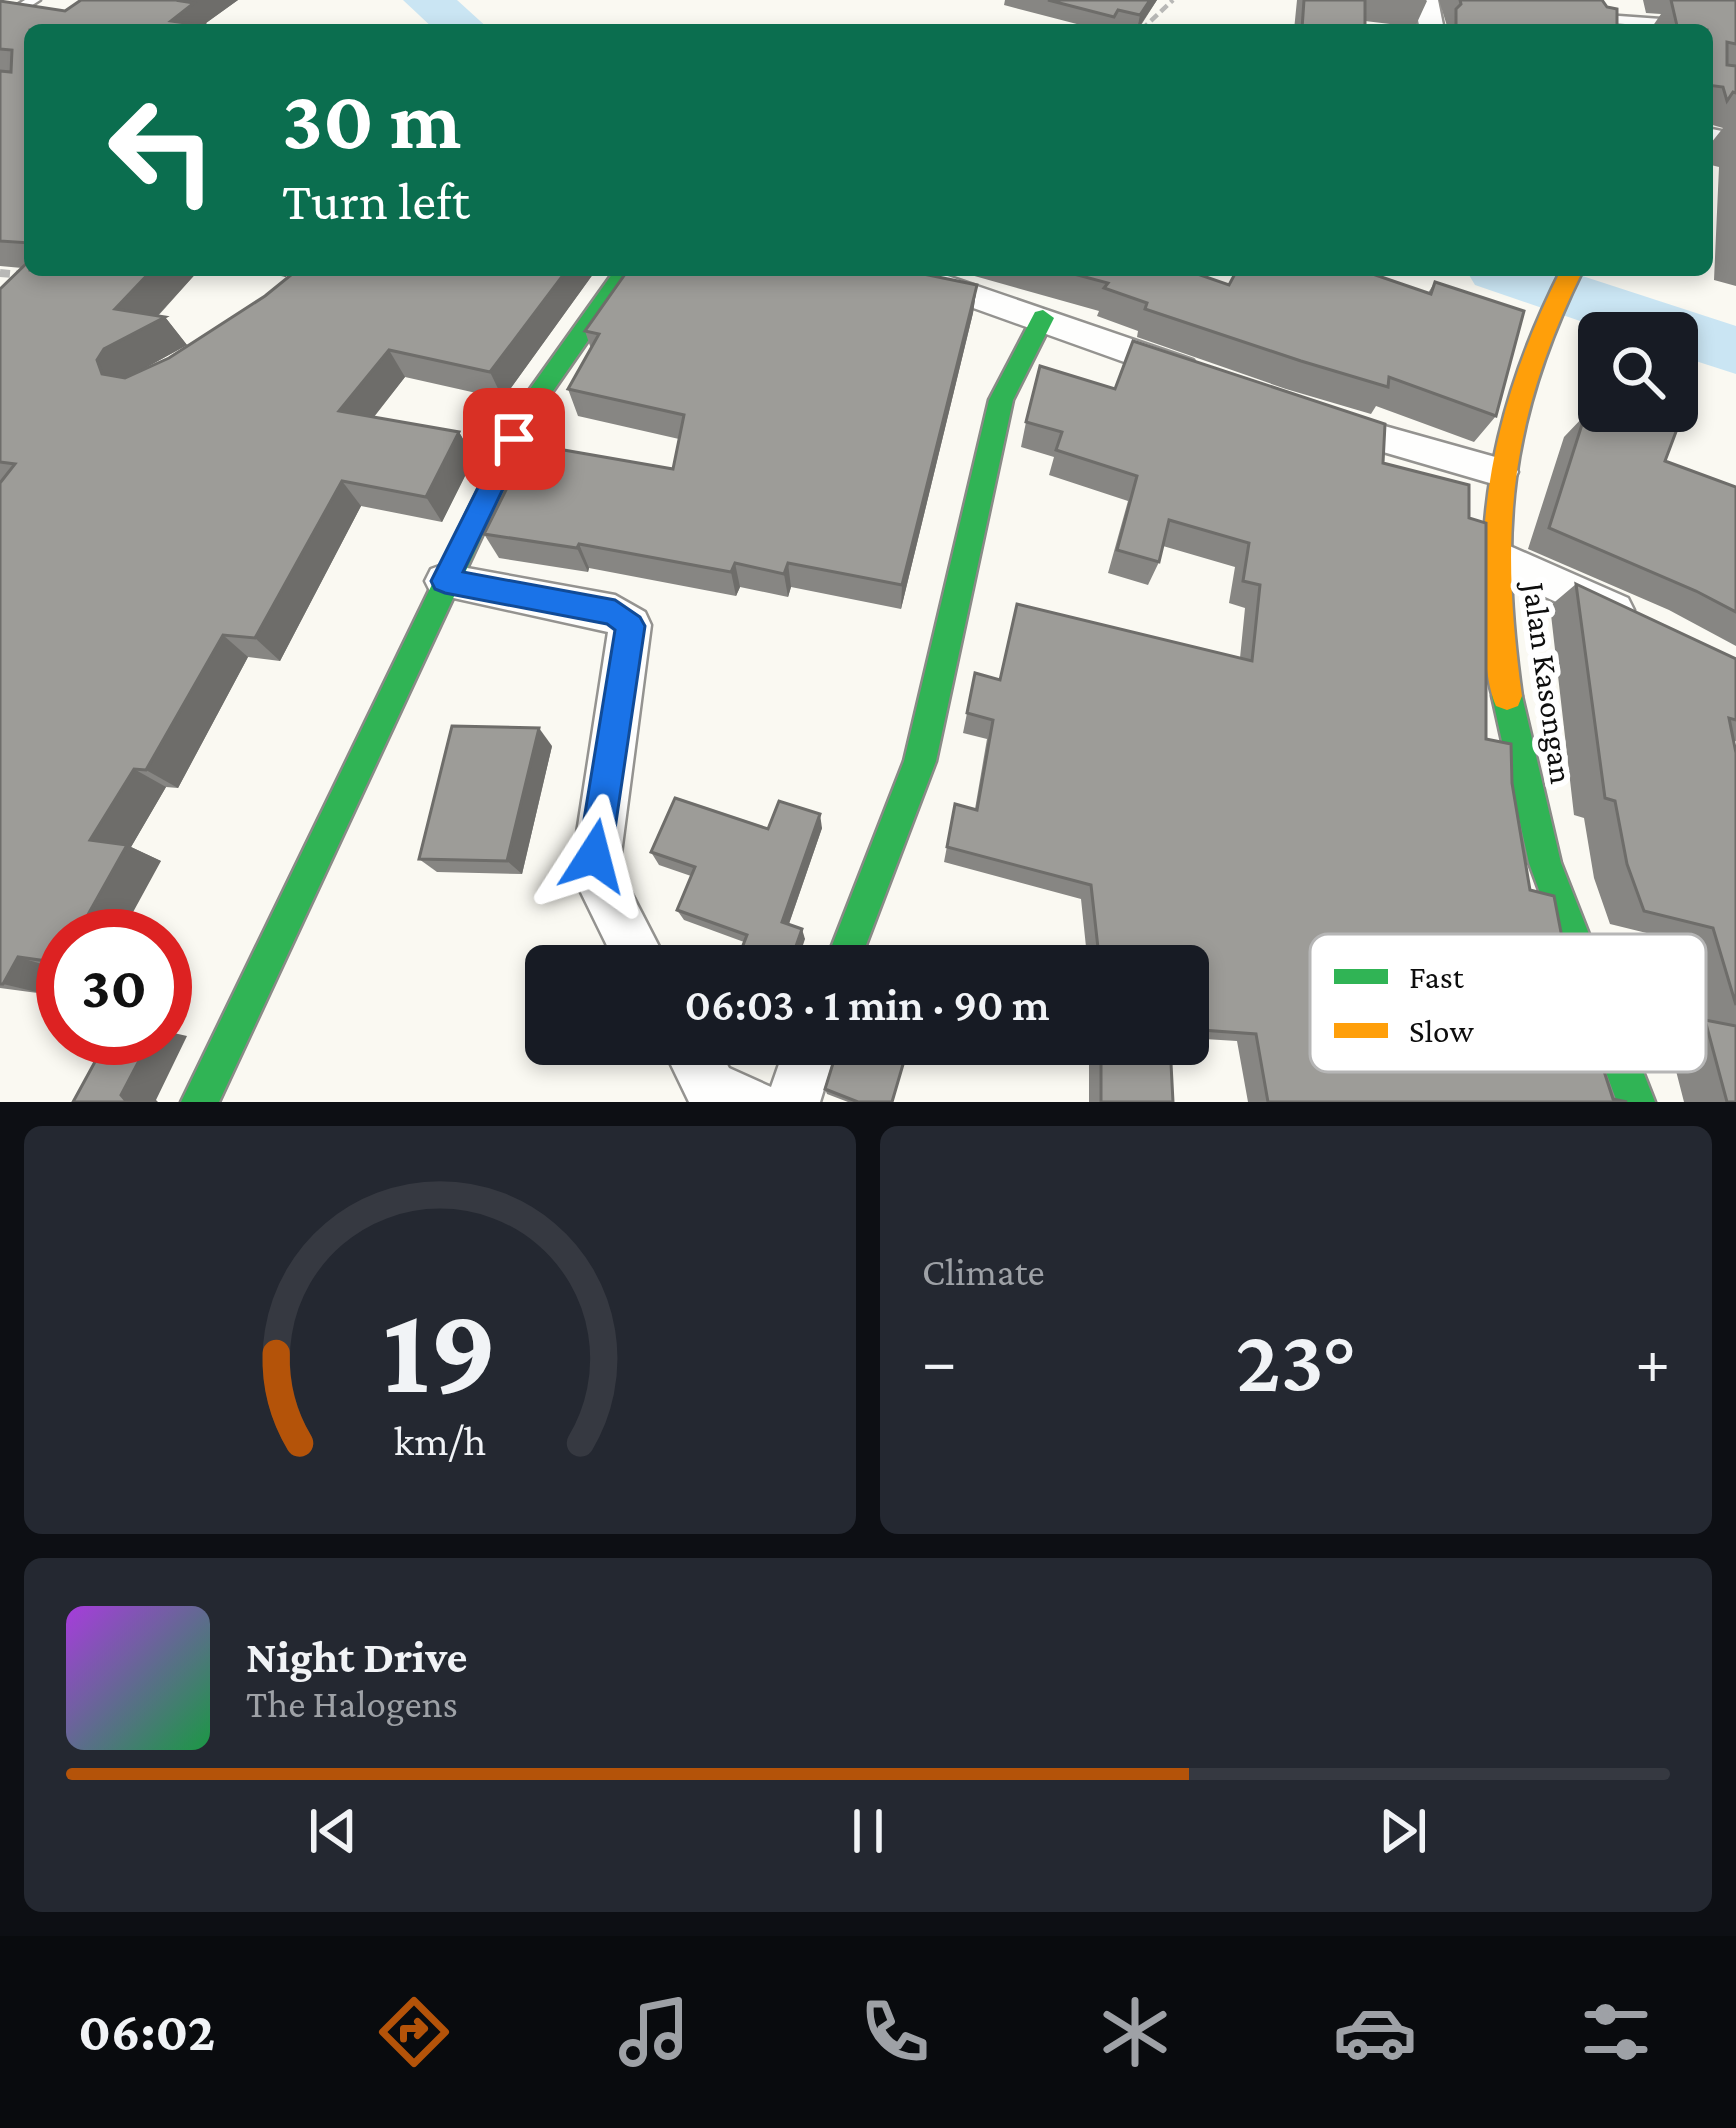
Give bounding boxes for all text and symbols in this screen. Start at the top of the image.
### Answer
icon: left [84,72,240,228]
text: 30 m [282,73,461,166]
text: Turn left [282,171,470,231]
map controls [1578,312,1698,432]
button: search [1578,312,1698,432]
pin [463,388,565,490]
icon: arrive [481,406,547,472]
street label: Jalan Kasongan [1516,577,1581,786]
position arrow [531,793,657,919]
speed limit sign: 30 [36,909,192,1065]
legend [1310,934,1706,1072]
text: Fast [1409,958,1465,995]
text: 06:03 · 1 min · 90 m [684,980,1050,1030]
text: Slow [1409,1012,1474,1049]
text: Climate [922,1250,1045,1293]
text: 19 [383,1280,497,1419]
text: 23° [1236,1310,1356,1410]
text: − [922,1324,957,1397]
text: + [1635,1324,1670,1397]
text: km/h [394,1417,486,1464]
text: Night Drive [246,1632,467,1682]
text: The Halogens [246,1682,458,1725]
icon: previous [300,1798,366,1864]
icon: pause [835,1798,901,1864]
icon: next [1370,1798,1436,1864]
icon: directions [372,1990,456,2074]
icon: music [612,1990,696,2074]
icon: phone [853,1990,937,2074]
icon: climate [1093,1990,1177,2074]
icon: car [1333,1990,1417,2074]
icon: filters [1574,1990,1658,2074]
text: 06:02 [78,2002,215,2062]

